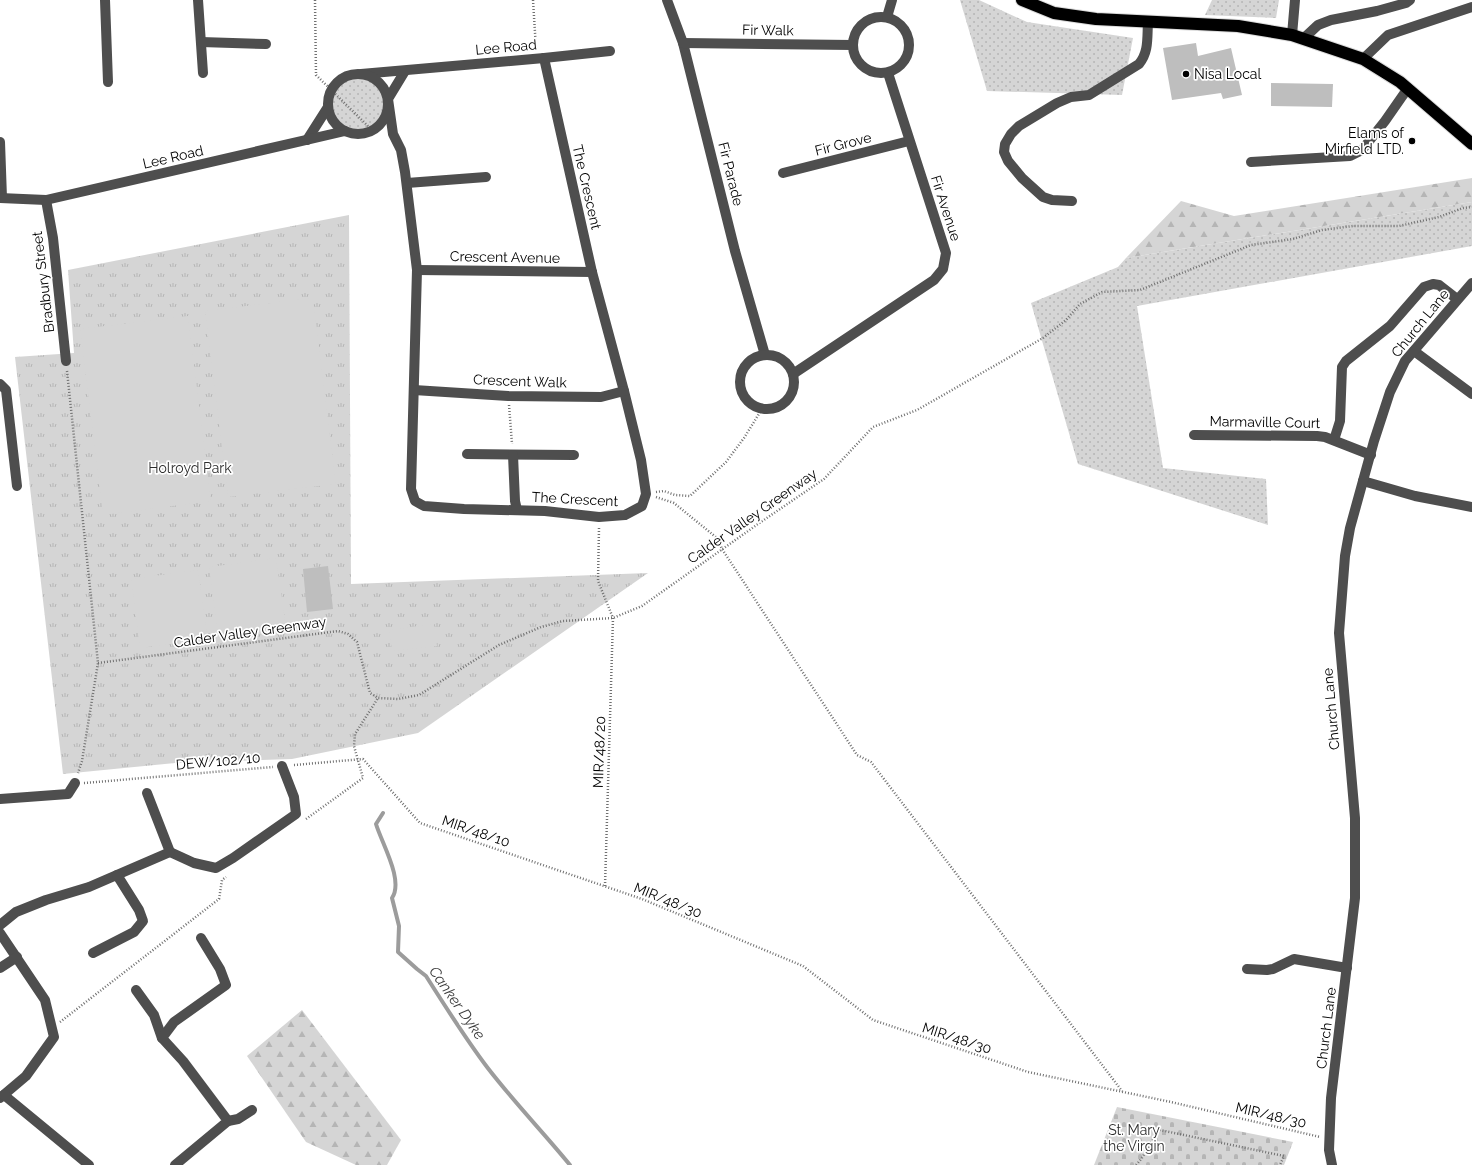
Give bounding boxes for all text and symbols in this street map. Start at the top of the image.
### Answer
street label: Fir Walk [742,22,795,38]
street label: Lee Road [475,36,537,58]
place label: Nisa Local [1194,66,1261,82]
marker: Nisa Local [1181,69,1191,79]
place label: Elams of Mirfield LTD. [1325,125,1405,157]
street label: Fir Grove [813,129,873,159]
marker: Elams of Mirfield LTD. [1407,136,1417,146]
street label: Fir Parade [715,140,747,208]
street label: Lee Road [141,142,205,172]
street label: The Crescent [569,143,605,231]
street label: Fir Avenue [928,173,964,243]
street label: Bradbury Street [29,230,57,334]
street label: Crescent Avenue [450,248,560,266]
street label: Church Lane [1388,286,1452,360]
street label: Crescent Walk [473,371,568,391]
street label: Marmaville Court [1209,413,1321,431]
park label: Holroyd Park [148,460,232,476]
street label: Calder Valley Greenway [684,465,820,567]
street label: The Crescent [531,489,619,509]
street label: Calder Valley Greenway [173,613,328,651]
street label: Church Lane [1319,667,1343,751]
street label: MIR/48/20 [590,716,608,788]
street label: DEW/102/10 [175,749,261,773]
street label: MIR/48/10 [440,812,512,850]
street label: MIR/48/30 [632,879,704,921]
water label: Canker Dyke [425,963,489,1043]
street label: Church Lane [1313,986,1339,1070]
street label: MIR/48/30 [920,1019,994,1057]
street label: MIR/48/30 [1234,1099,1308,1131]
park label: St. Mary the Virgin [1103,1122,1165,1154]

